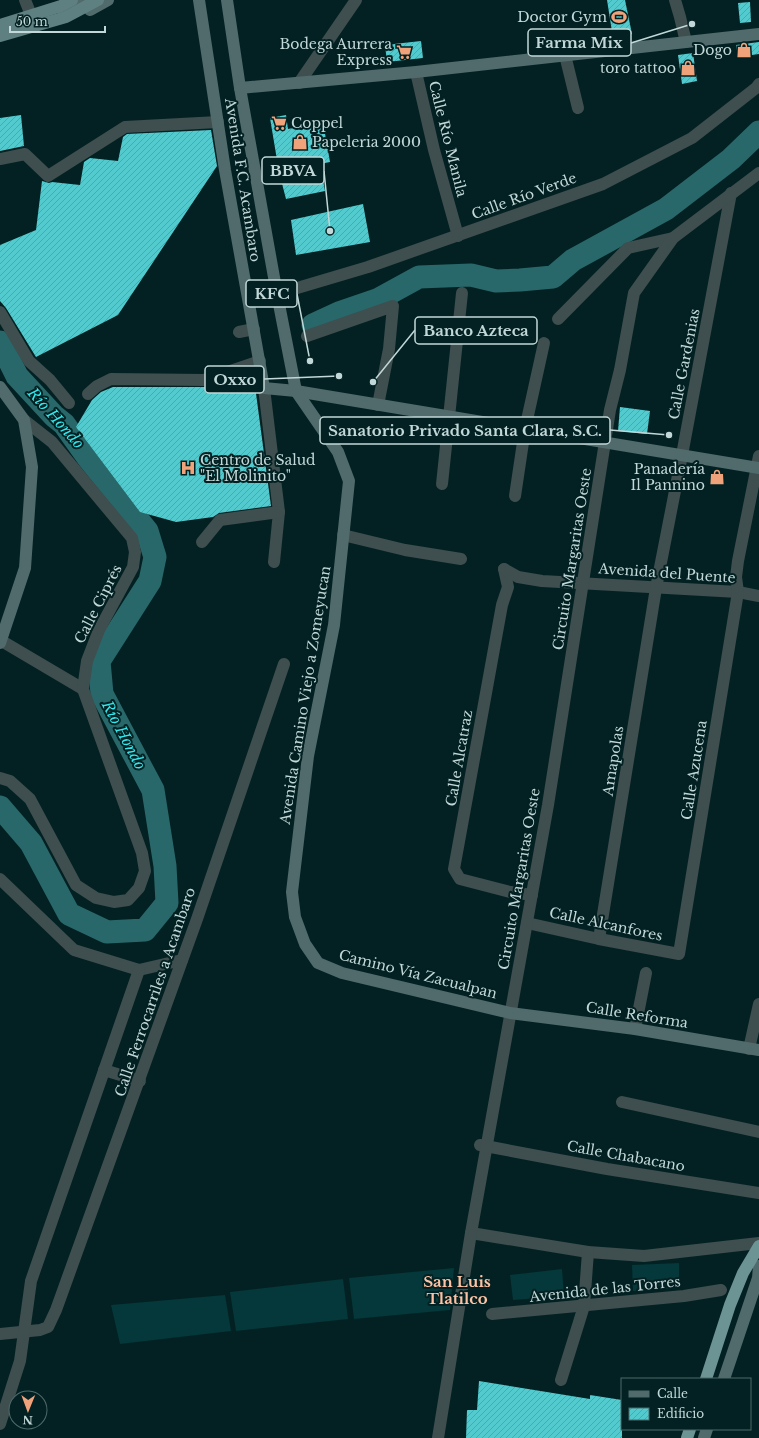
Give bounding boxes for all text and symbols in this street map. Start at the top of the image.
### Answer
scale bar [10,8,105,34]
place label: Doctor Gym [517,8,607,26]
sports icon: Doctor Gym [610,8,628,26]
text: 50 m [16,14,48,29]
callout: Farma Mix [528,29,631,56]
text: Farma Mix [535,33,623,52]
place label: Bodega Aurrera Express [280,35,392,69]
place label: Dogo [693,41,732,59]
shop icon: Dogo [735,41,753,59]
supermarket icon: Bodega Aurrera Express [395,43,413,61]
place label: toro tattoo [600,59,676,77]
shop icon: toro tattoo [679,59,697,77]
street label: Calle Río Manila [425,79,471,199]
street label: Avenida F.C. Acambaro [221,96,265,263]
supermarket icon: Coppel [270,114,288,132]
place label: Coppel [291,114,343,132]
shop icon: Papeleria 2000 [291,133,309,151]
place label: Papeleria 2000 [312,133,421,151]
callout: BBVA [262,157,324,184]
text: BBVA [270,161,317,180]
street label: Calle Río Verde [469,169,579,223]
callout: KFC [246,280,297,307]
text: KFC [254,284,290,303]
street label: Calle Gardenias [664,307,704,421]
callout: Banco Azteca [415,317,537,344]
text: Banco Azteca [423,321,529,340]
callout: Oxxo [205,366,264,393]
text: Oxxo [214,370,257,389]
water label: Río Hondo [23,383,88,453]
callout: Sanatorio Privado Santa Clara, S.C. [320,417,610,444]
text: Sanatorio Privado Santa Clara, S.C. [328,421,602,440]
place label: Centro de Salud "El Molinito" [200,451,316,485]
hospital icon: Centro de Salud "El Molinito" [179,459,197,477]
place label: Panadería Il Pannino [631,460,705,494]
street label: Circuito Margaritas Oeste [549,467,595,651]
shop icon: Panadería Il Pannino [708,468,726,486]
street label: Avenida del Puente [597,559,736,587]
street label: Calle Ciprés [70,561,126,647]
street label: Avenida Camino Viejo a Zomeyucan [275,564,334,827]
water label: Río Hondo [97,696,150,773]
street label: Calle Alcatraz [442,708,476,808]
street label: Calle Azucena [677,719,711,821]
street label: Amapolas [598,725,627,798]
street label: Circuito Margaritas Oeste [494,787,544,971]
street label: Calle Ferrocarriles a Acambaro [111,885,199,1099]
street label: Calle Alcanfores [548,903,664,945]
street label: Camino Vía Zacualpan [337,946,499,1002]
street label: Calle Reforma [585,998,690,1032]
street label: Calle Chabacano [565,1137,687,1175]
district label: San Luis Tlatilco [423,1272,491,1308]
street label: Avenida de las Torres [528,1272,681,1306]
legend [621,1378,751,1430]
text: Calle [657,1386,688,1401]
north arrow [8,1390,48,1430]
text: Edificio [657,1406,704,1421]
text: N [22,1413,33,1427]

